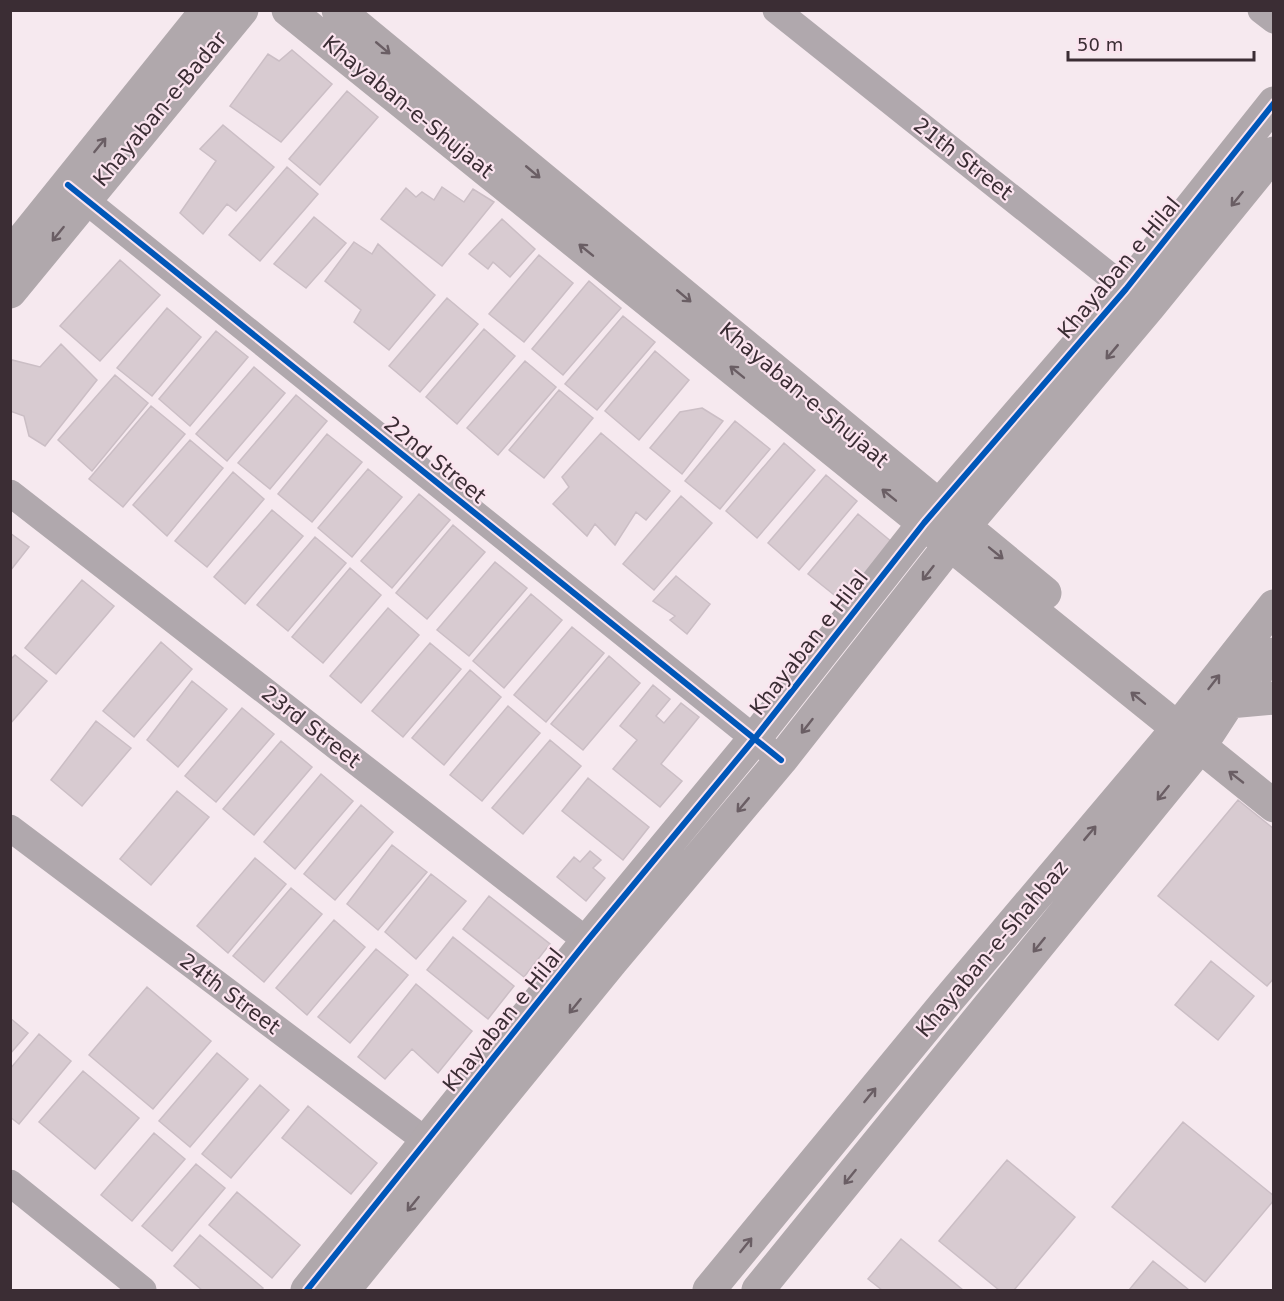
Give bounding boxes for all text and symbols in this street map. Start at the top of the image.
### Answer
scale bar [1068,24,1254,62]
street label: Khayaban-e-Badar [88,27,232,191]
street label: Khayaban-e-Shujaat [318,31,498,183]
text: 50 m [1077,34,1123,55]
one-way arrow [375,41,391,54]
street label: 21th Street [909,113,1017,205]
one-way arrow [94,137,107,153]
one-way arrow [525,165,541,178]
one-way arrow [1230,191,1243,207]
street label: Khayaban e Hilal [1053,192,1185,344]
one-way arrow [52,225,65,241]
one-way arrow [578,244,594,257]
one-way arrow [676,289,691,303]
street label: Khayaban-e-Shujaat [715,317,893,473]
one-way arrow [1105,344,1118,360]
one-way arrow [730,366,746,379]
street label: 22nd Street [379,412,491,508]
one-way arrow [882,488,897,502]
one-way arrow [988,547,1004,560]
one-way arrow [921,565,934,581]
street label: Khayaban e Hilal [745,566,873,720]
one-way arrow [1207,675,1220,691]
street label: 23rd Street [257,681,365,773]
one-way arrow [1130,691,1146,704]
one-way arrow [801,718,814,734]
one-way arrow [1229,771,1245,784]
one-way arrow [1156,785,1169,801]
one-way arrow [736,797,750,812]
one-way arrow [1083,825,1096,841]
street label: Khayaban-e-Shahbaz [911,856,1073,1042]
one-way arrow [1033,936,1046,952]
street label: Khayaban e Hilal [438,944,568,1096]
street label: 24th Street [175,949,285,1039]
one-way arrow [568,998,581,1014]
one-way arrow [863,1088,877,1103]
one-way arrow [843,1169,857,1184]
one-way arrow [407,1196,420,1212]
one-way arrow [739,1238,753,1253]

